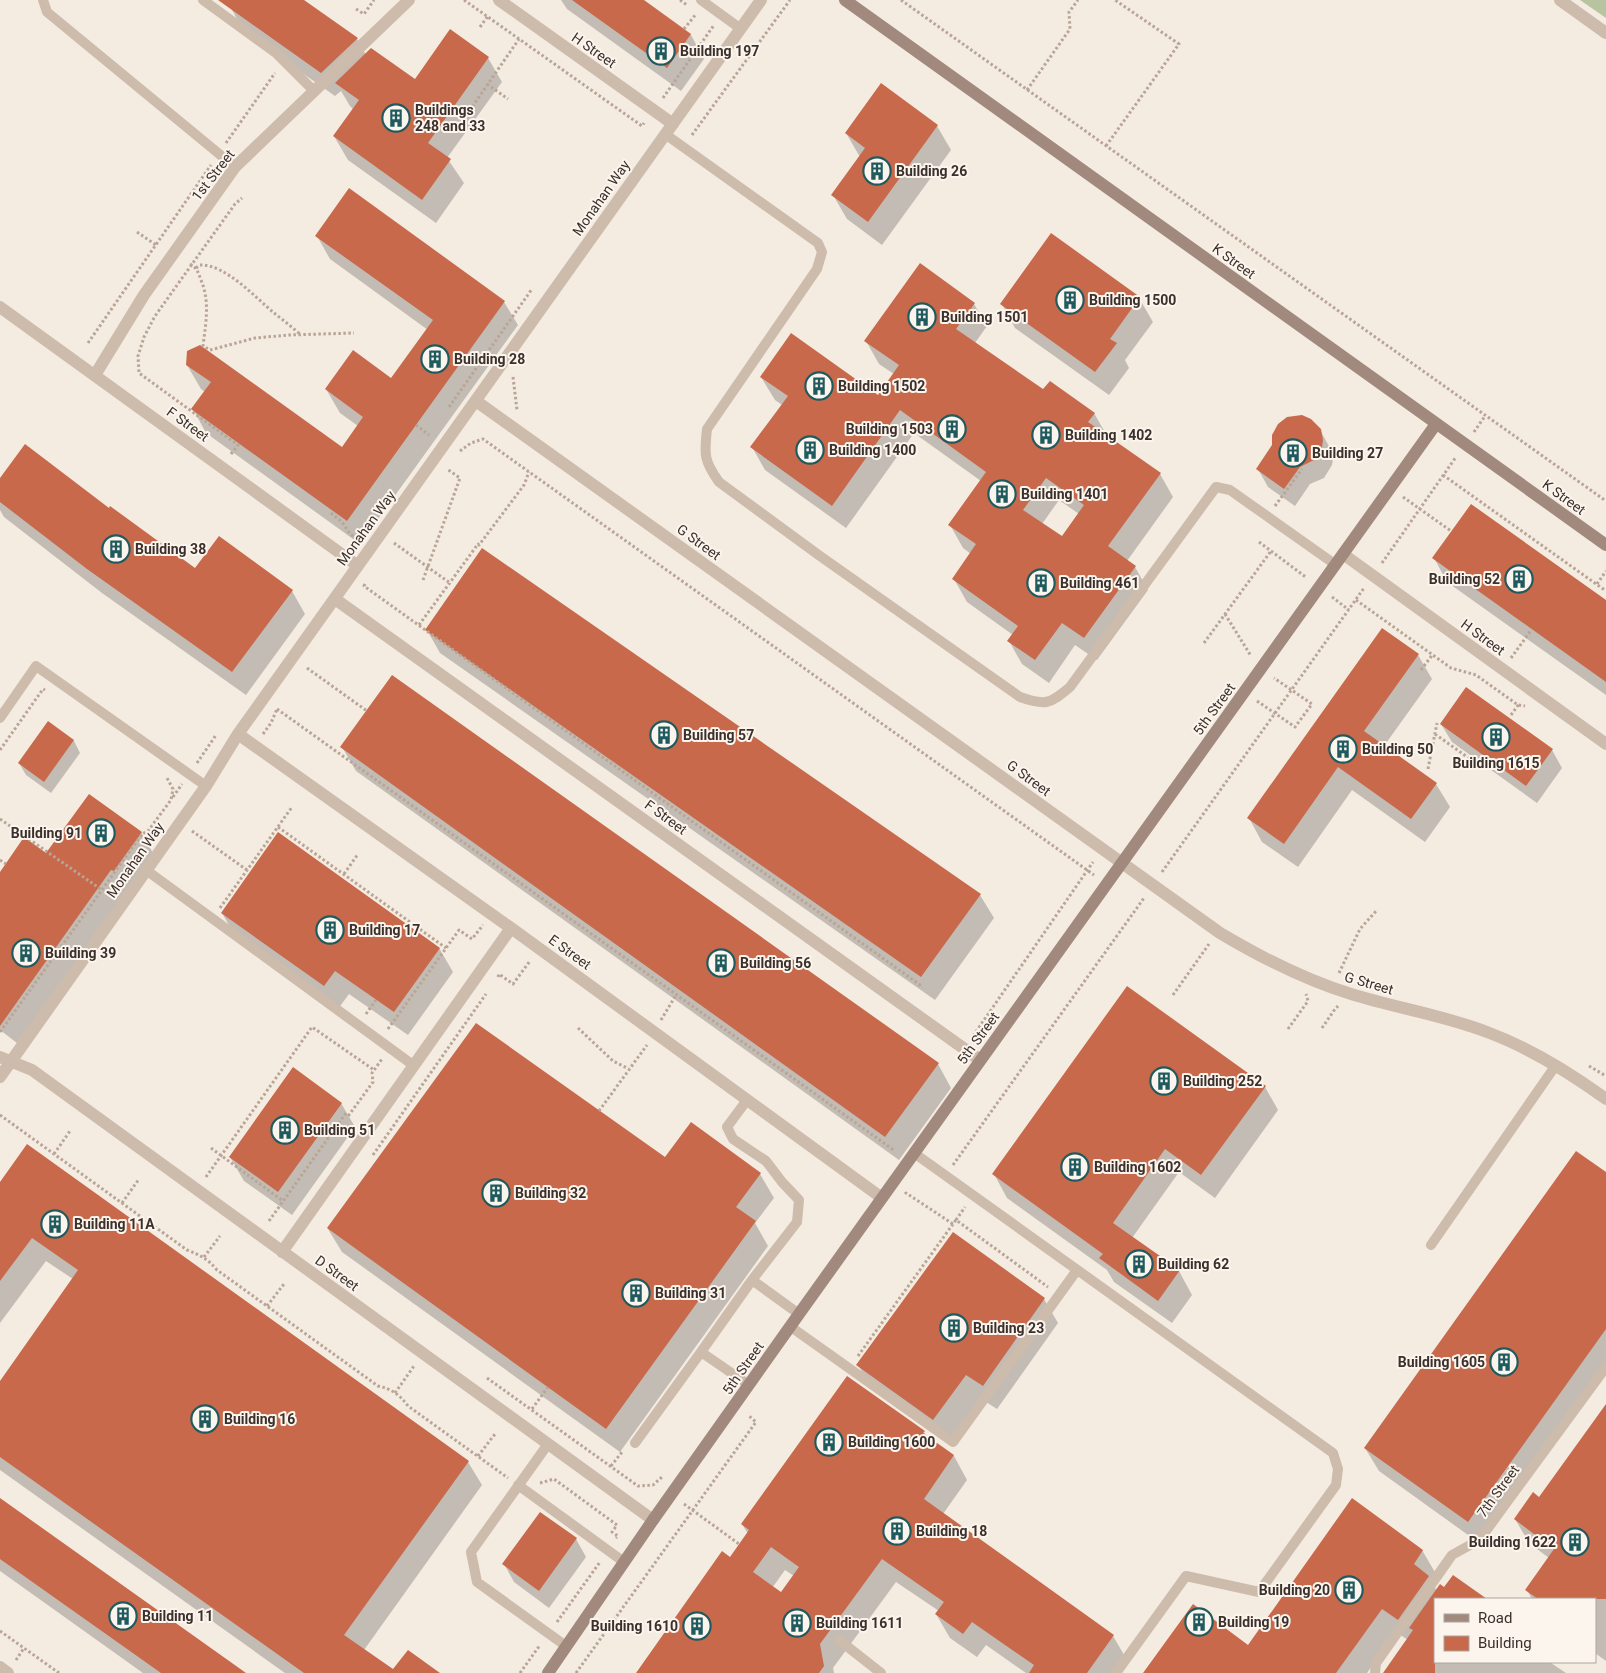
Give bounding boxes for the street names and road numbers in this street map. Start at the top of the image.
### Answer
street label: H Street [569,29,620,71]
street label: 1st Street [188,146,238,204]
street label: Monahan Way [569,157,633,239]
street label: K Street [1209,240,1259,282]
street label: F Street [164,403,213,445]
street label: K Street [1539,476,1589,518]
street label: Monahan Way [334,487,399,568]
street label: G Street [674,521,724,563]
street label: H Street [1458,616,1508,659]
street label: 5th Street [1190,679,1239,738]
street label: G Street [1004,757,1054,799]
street label: F Street [642,796,691,838]
street label: Monahan Way [103,819,167,901]
street label: E Street [546,931,595,973]
street label: G Street [1343,968,1396,998]
street label: 5th Street [954,1008,1003,1067]
street label: D Street [312,1252,362,1294]
street label: 5th Street [719,1338,767,1397]
street label: 7th Street [1474,1461,1523,1520]

